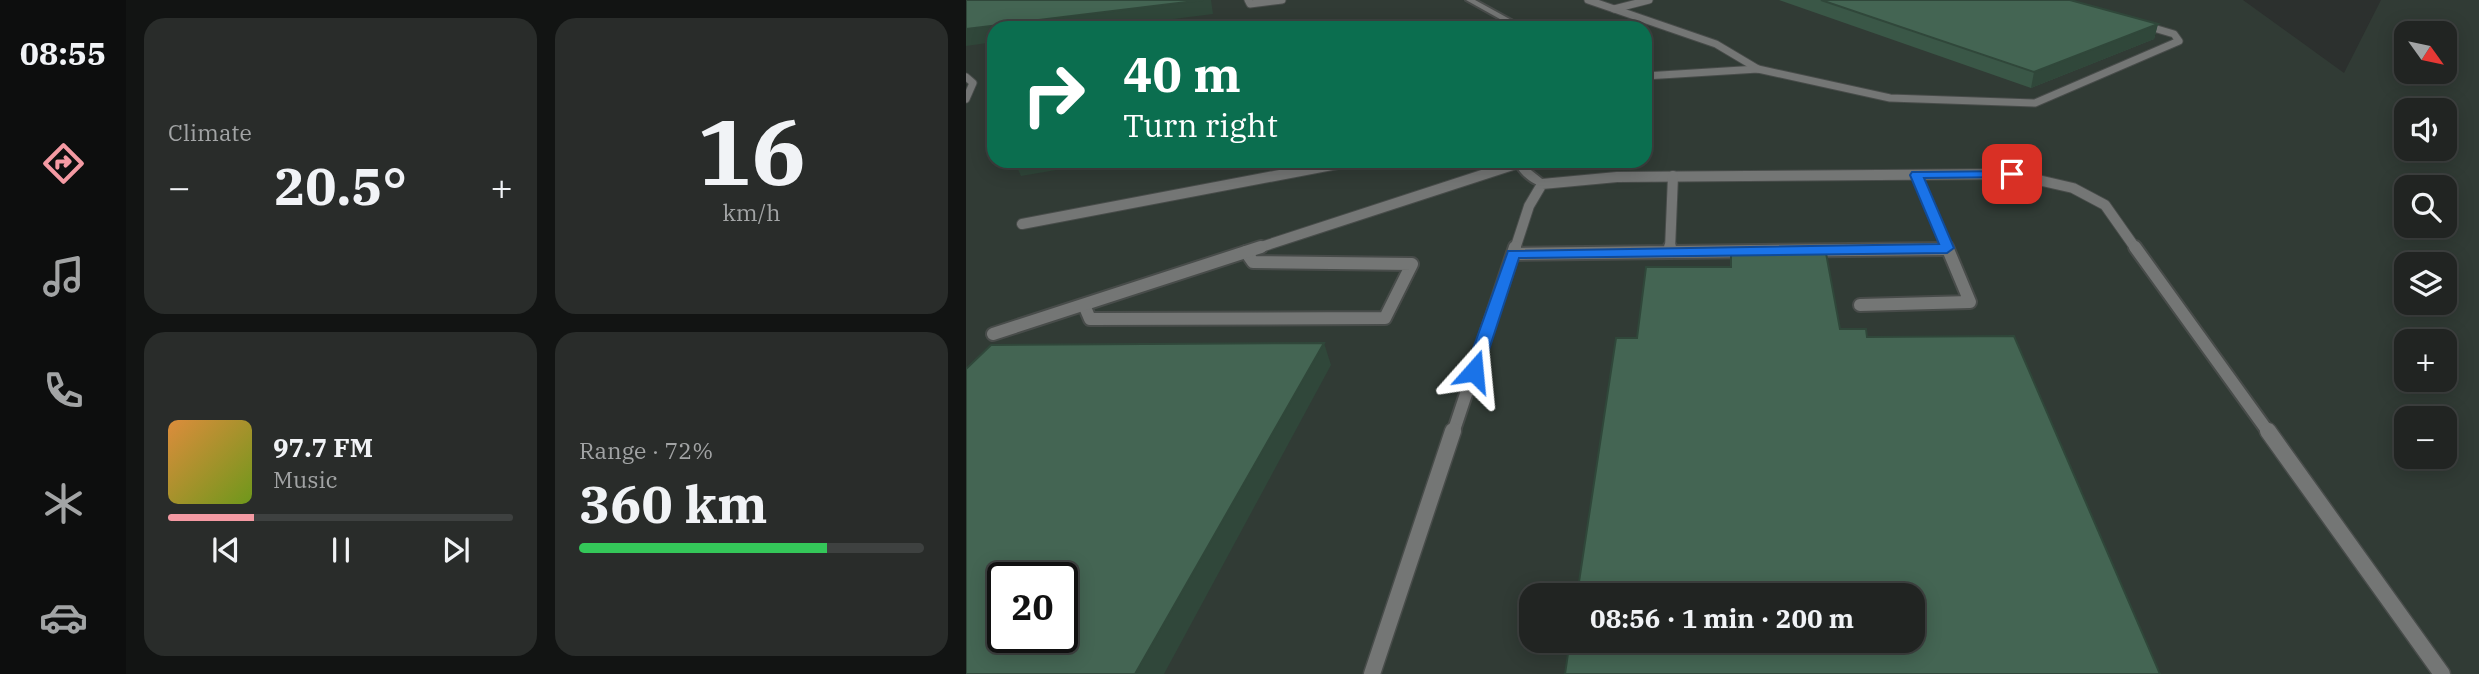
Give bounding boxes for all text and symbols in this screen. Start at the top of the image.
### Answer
north arrow [2394,21,2457,84]
map controls [2394,21,2457,469]
text: 08:55 [20,32,106,74]
text: 40 m [1123,42,1241,105]
icon: right [1008,49,1099,140]
text: 16 [697,92,806,210]
button: sound [2394,98,2457,161]
text: Turn right [1123,104,1278,146]
text: Climate [168,117,252,147]
icon: directions [39,139,88,188]
pin [1982,144,2042,204]
text: 20.5° [274,152,407,219]
icon: arrive [1993,155,2031,193]
text: − [168,162,191,211]
text: + [490,162,513,211]
button: search [2394,175,2457,238]
text: km/h [722,197,781,227]
icon: music [39,252,88,301]
button: layers [2394,252,2457,315]
button: + [2394,329,2457,392]
position arrow [1437,334,1511,408]
icon: phone [39,366,88,415]
button: − [2394,406,2457,469]
text: 97.7 FM [273,430,373,464]
text: Range · 72% [579,435,713,465]
text: Music [273,464,338,494]
text: 360 km [579,470,768,537]
icon: climate [39,479,88,528]
icon: previous [207,531,245,569]
icon: pause [322,531,360,569]
icon: next [437,531,475,569]
speed limit sign: 20 [987,562,1078,653]
icon: car [39,593,88,642]
text: 08:56 · 1 min · 200 m [1590,601,1854,635]

